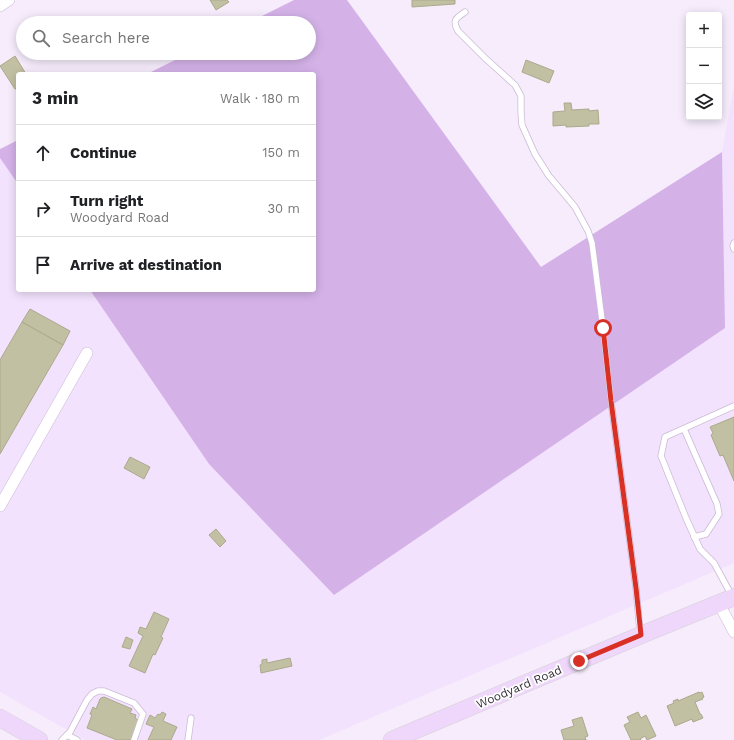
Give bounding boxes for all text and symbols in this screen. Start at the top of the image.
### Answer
map controls [686,12,722,120]
button: + [686,12,722,48]
search box [16,16,316,60]
icon: search [30,27,52,49]
text: Search here [62,29,150,47]
button: − [686,48,722,84]
button: layers [686,84,722,120]
text: 3 min [32,88,78,108]
text: Walk · 180 m [220,91,300,106]
icon: ahead [32,142,54,164]
text: Continue [70,144,137,162]
text: 150 m [262,145,300,160]
text: Turn right [70,192,143,210]
icon: right [32,198,54,220]
text: 30 m [268,201,300,216]
text: Woodyard Road [70,210,169,225]
icon: arrive [32,254,54,276]
text: Arrive at destination [70,256,222,274]
route start [594,319,612,337]
route end [570,652,588,670]
street label: Woodyard Road [474,663,564,711]

